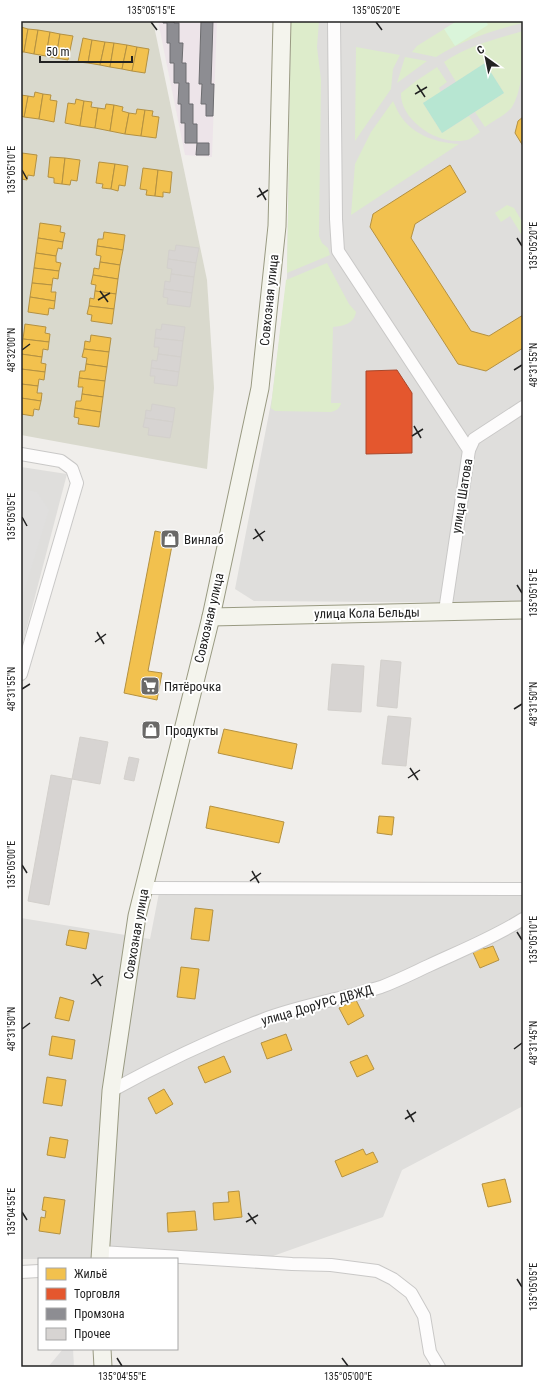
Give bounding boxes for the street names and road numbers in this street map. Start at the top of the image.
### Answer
street label: Совхозная улица [257,254,281,346]
street label: улица Шатова [449,457,475,535]
street label: Совхозная улица [191,572,227,664]
street label: улица Кола Бельды [314,605,420,621]
street label: Совхозная улица [121,887,151,981]
street label: улица ДорУРС ДВЖД [260,982,375,1028]

